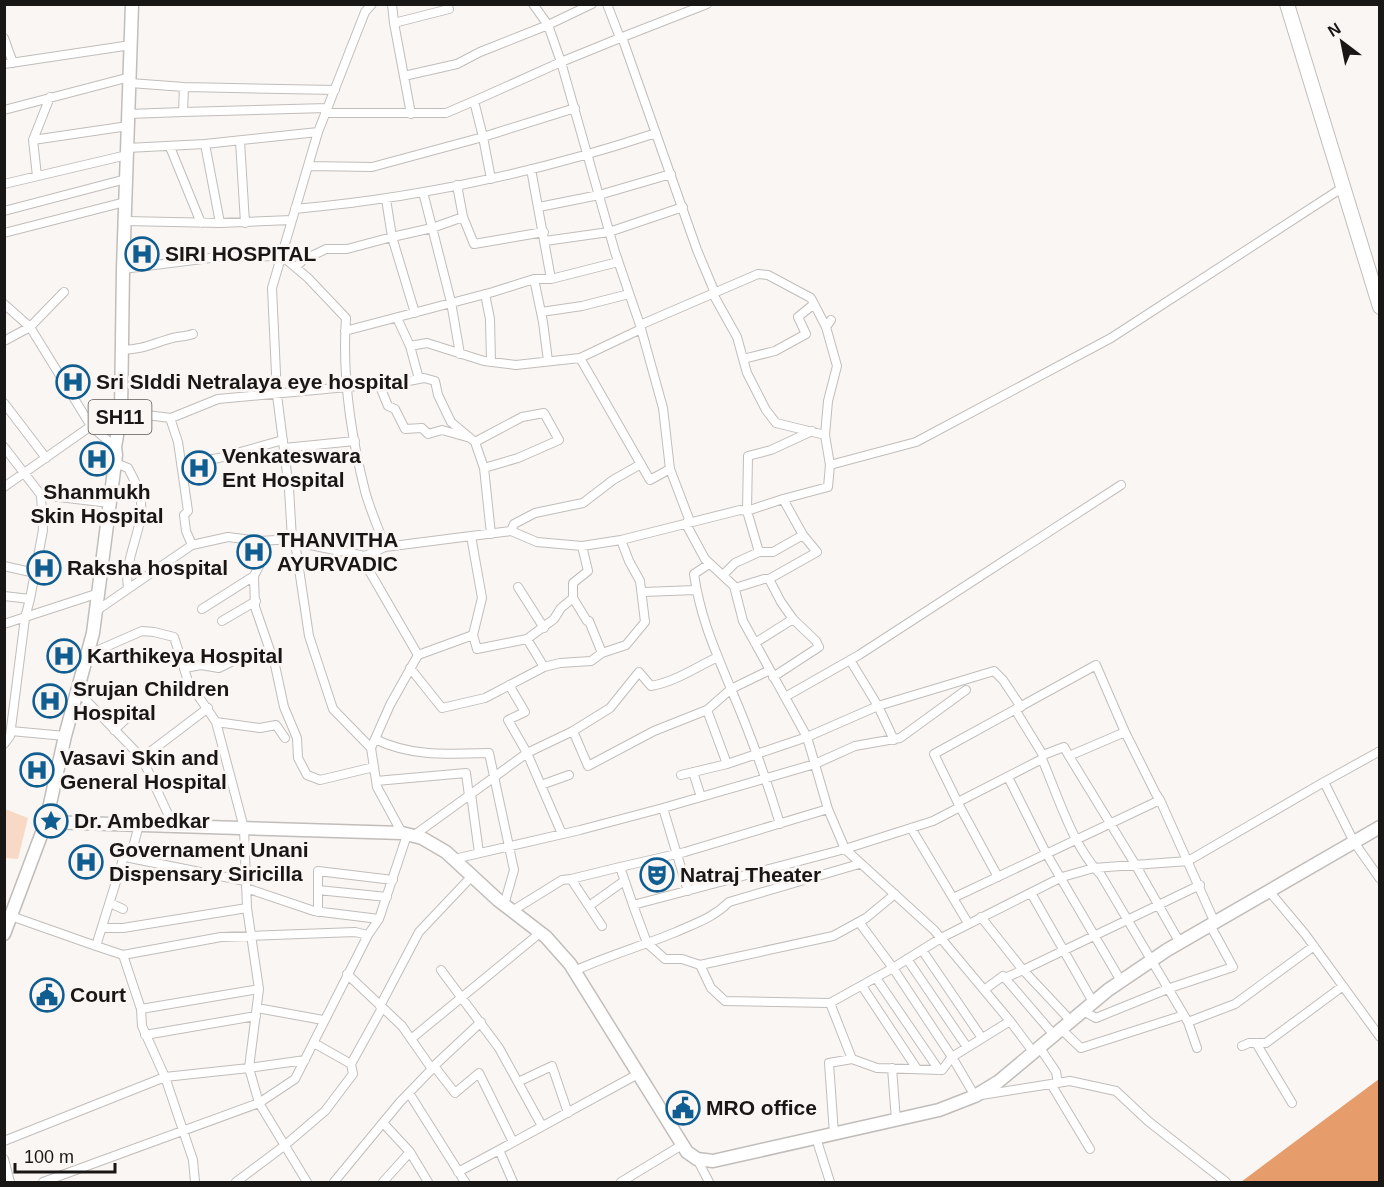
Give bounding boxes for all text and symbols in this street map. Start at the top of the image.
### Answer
north arrow [1312,12,1372,72]
text: N [1325,19,1344,40]
hospital icon: SIRI HOSPITAL [124,236,160,272]
place label: SIRI HOSPITAL [165,242,316,265]
hospital icon: Sri SIddi Netralaya eye hospital [55,364,91,400]
place label: Sri SIddi Netralaya eye hospital [96,370,409,393]
road number: SH11 [88,400,152,434]
hospital icon: Shanmukh Skin Hospital [79,441,115,477]
place label: Venkateswara Ent Hospital [222,444,361,491]
hospital icon: Venkateswara Ent Hospital [181,450,217,486]
place label: Shanmukh Skin Hospital [30,480,164,527]
place label: THANVITHA AYURVADIC [277,528,398,575]
hospital icon: THANVITHA AYURVADIC [236,534,272,570]
hospital icon: Raksha hospital [26,550,62,586]
place label: Raksha hospital [67,556,228,579]
hospital icon: Karthikeya Hospital [46,638,82,674]
place label: Karthikeya Hospital [87,644,283,667]
place label: Srujan Children Hospital [73,677,229,724]
hospital icon: Srujan Children Hospital [32,683,68,719]
place label: Vasavi Skin and General Hospital [60,746,227,793]
hospital icon: Vasavi Skin and General Hospital [19,752,55,788]
place icon: Dr. Ambedkar [33,803,69,839]
place label: Dr. Ambedkar [74,809,210,832]
place label: Governament Unani Dispensary Siricilla [109,838,309,885]
hospital icon: Governament Unani Dispensary Siricilla [68,844,104,880]
theatre icon: Natraj Theater [639,857,675,893]
place label: Natraj Theater [680,863,821,886]
public building icon: Court [29,977,65,1013]
place label: Court [70,983,126,1006]
public building icon: MRO office [665,1090,701,1126]
place label: MRO office [706,1096,817,1119]
scale bar [15,1136,116,1174]
text: 100 m [24,1147,74,1167]

